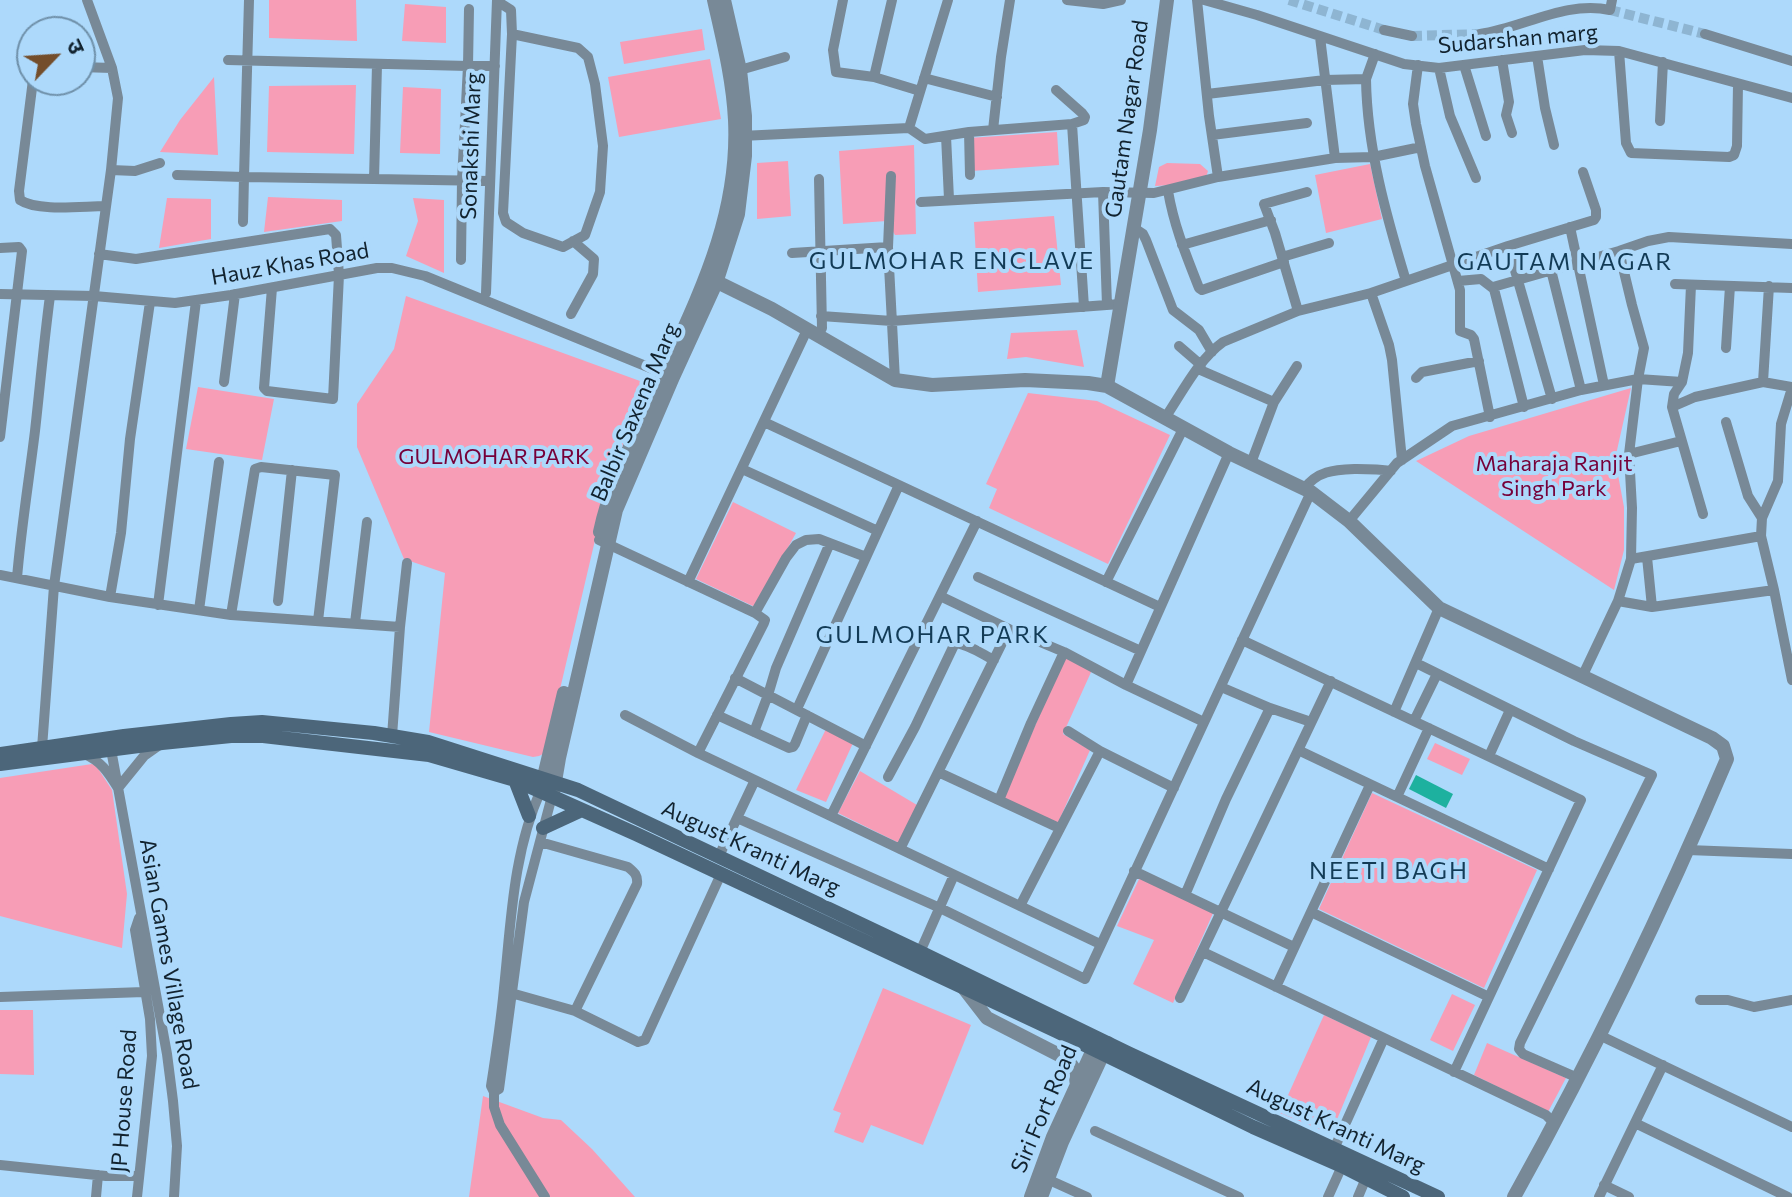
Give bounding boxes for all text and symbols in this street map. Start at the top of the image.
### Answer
north arrow [16,16,96,96]
street label: Gautam Nagar Road [1100,18,1154,220]
street label: Sudarshan marg [1437,19,1599,59]
text: उ [61,35,91,58]
street label: Sonakshi Marg [455,72,487,220]
street label: Hauz Khas Road [209,237,371,291]
district label: GULMOHAR ENCLAVE [809,247,1095,275]
district label: GAUTAM NAGAR [1457,248,1673,276]
street label: Balbir Saxena Marg [585,319,685,505]
park label: GULMOHAR PARK [398,444,590,470]
park label: Maharaja Ranjit Singh Park [1476,451,1632,502]
district label: GULMOHAR PARK [816,621,1050,649]
street label: August Kranti Marg [657,795,845,901]
street label: Asian Games Village Road [134,837,204,1091]
district label: NEETI BAGH [1309,857,1469,885]
street label: JP House Road [106,1028,142,1174]
street label: Siri Fort Road [1005,1041,1083,1177]
street label: August Kranti Marg [1242,1073,1430,1179]

